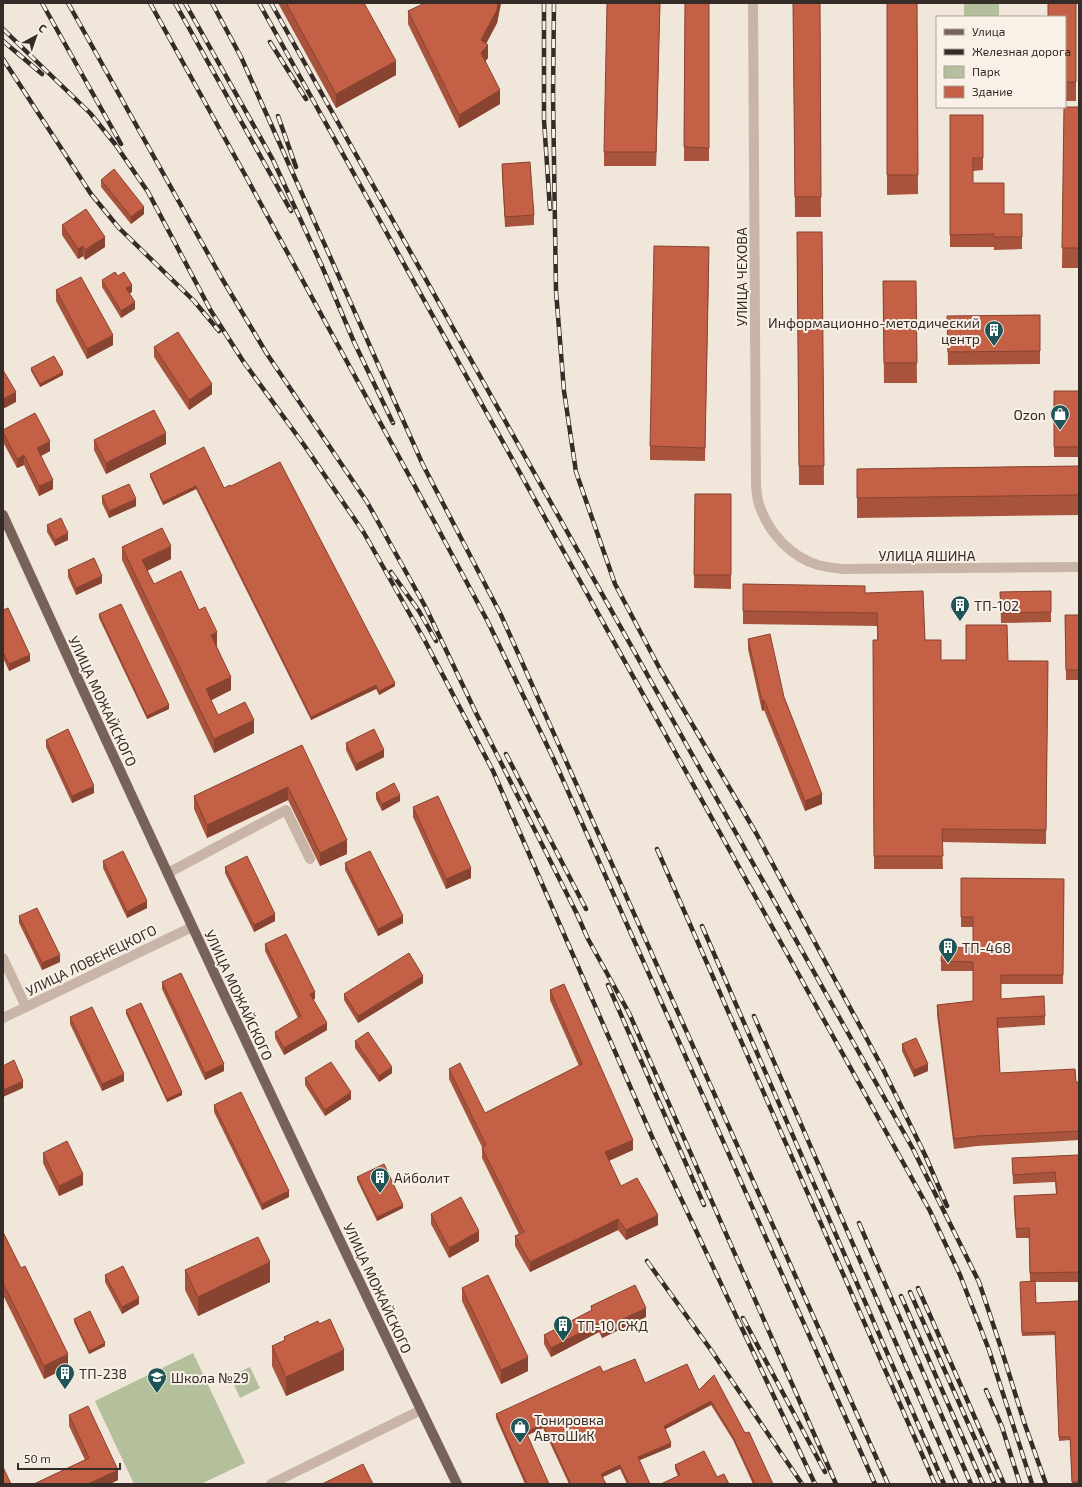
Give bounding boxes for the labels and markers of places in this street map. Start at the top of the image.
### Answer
place label: Информационно-методический центр [768,314,980,347]
building icon: Информационно-методический центр [983,319,1005,347]
shop icon: Ozon [1049,403,1071,431]
place label: Ozon [1013,406,1046,423]
building icon: ТП-102 [949,594,971,622]
place label: ТП-102 [974,597,1019,614]
building icon: ТП-468 [937,936,959,964]
place label: ТП-468 [962,939,1011,956]
building icon: Айболит [369,1166,391,1194]
place label: Айболит [394,1169,450,1186]
building icon: ТП-10 СЖД [552,1314,574,1342]
place label: ТП-10 СЖД [577,1317,648,1334]
building icon: ТП-238 [54,1362,76,1390]
place label: ТП-238 [79,1365,127,1382]
school or university icon: Школа №29 [146,1366,168,1394]
place label: Школа №29 [171,1369,249,1386]
place label: Тонировка АвтоШиК [534,1411,604,1444]
shop icon: Тонировка АвтоШиК [509,1416,531,1444]

